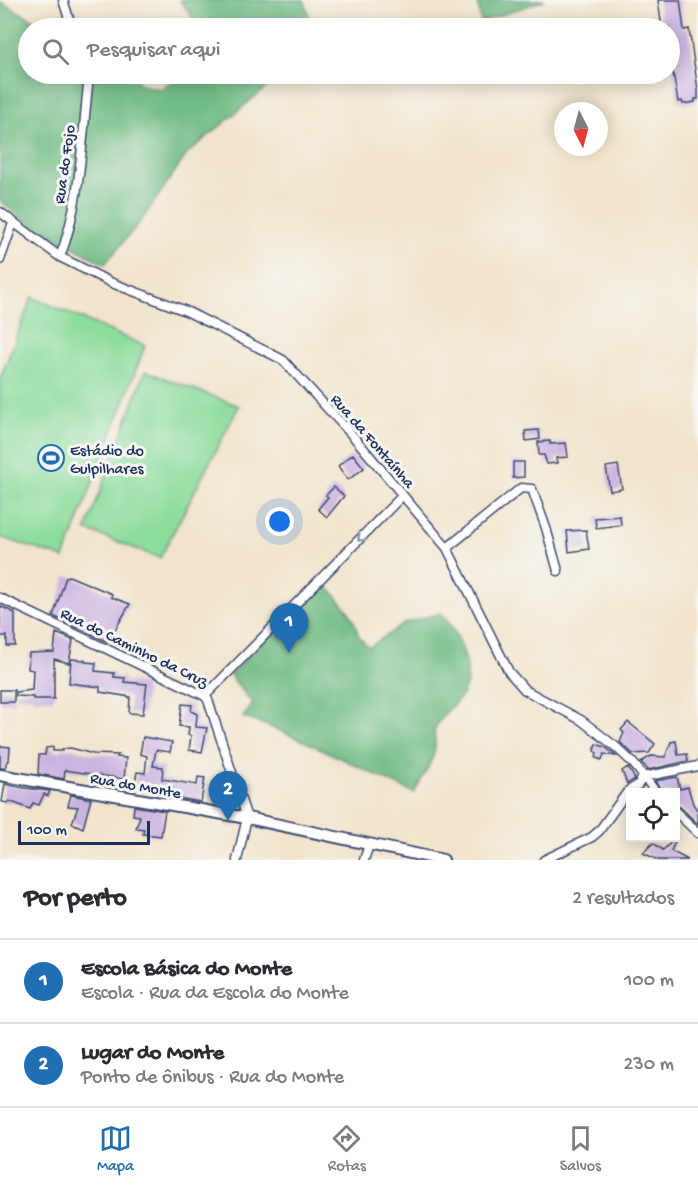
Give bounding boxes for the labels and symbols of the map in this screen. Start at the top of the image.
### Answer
north arrow [554,102,608,156]
street label: Rua do Fojo [52,124,81,205]
street label: Rua da Fontaínha [325,391,418,494]
sports icon: Estádio do Gulpilhares [36,443,66,473]
place label: Estádio do Gulpilhares [70,443,144,480]
your location [265,507,294,536]
one-way arrow [357,531,368,541]
pin: 1 [270,604,308,653]
street label: Rua do Caminho da Cruz [57,605,211,694]
street label: Rua do Monte [89,770,183,805]
pin: 2 [208,772,248,821]
scale bar [18,818,150,846]

